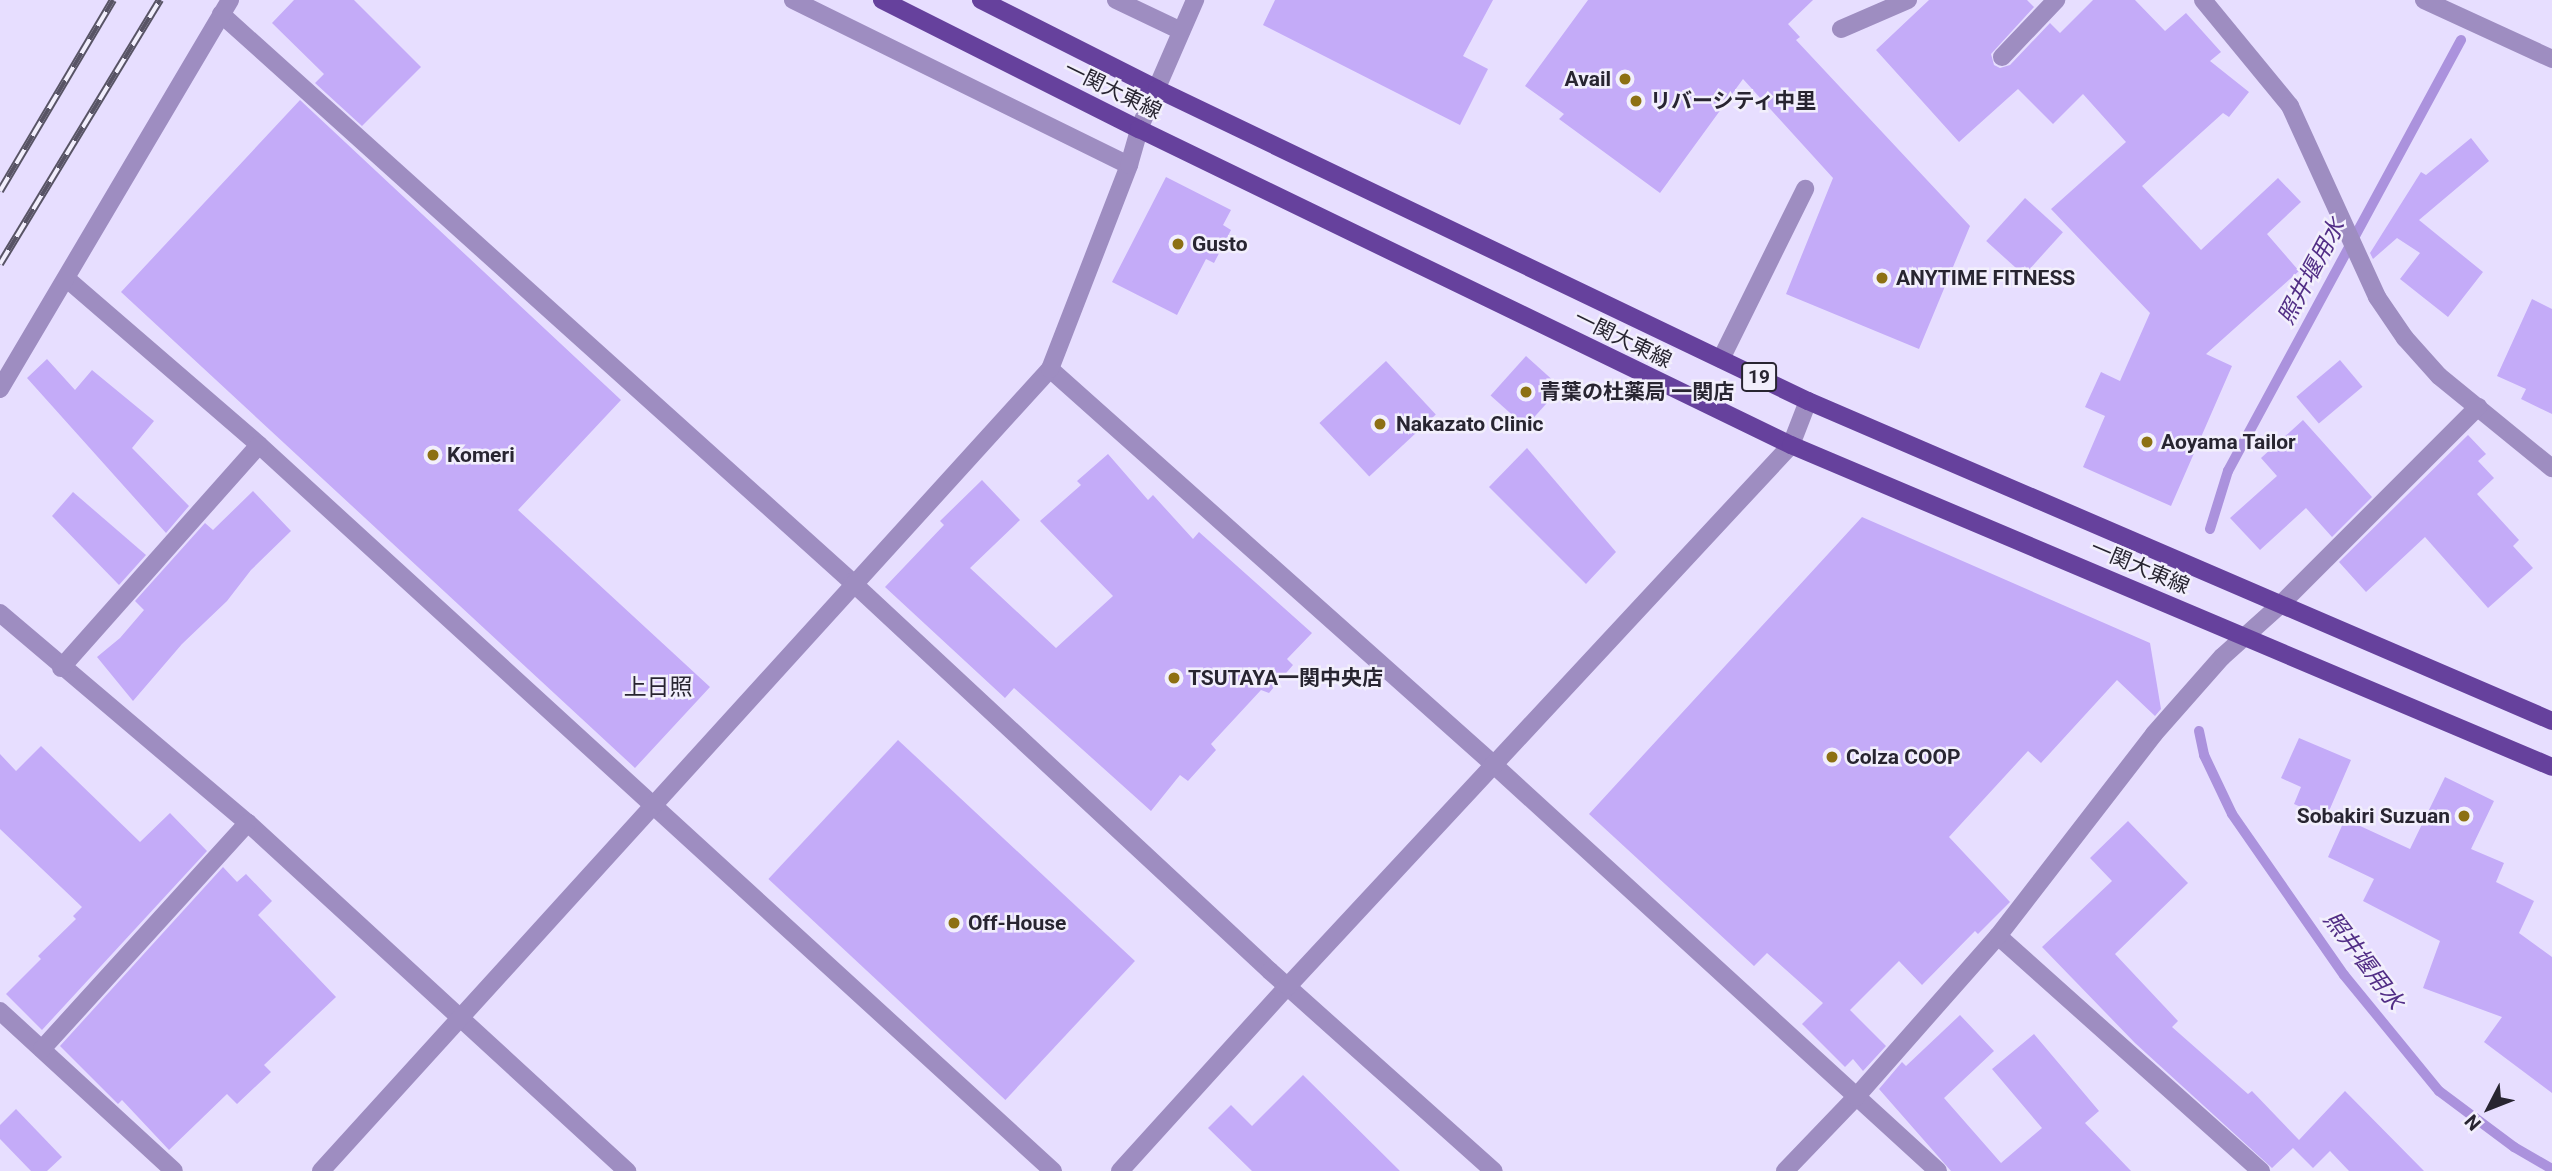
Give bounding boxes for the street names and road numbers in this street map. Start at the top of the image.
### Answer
street label: 一関大東線 [1060,56,1166,124]
street label: 一関大東線 [1570,305,1676,373]
road number: 19 [1740,362,1778,392]
street label: 一関大東線 [2087,535,2193,599]

